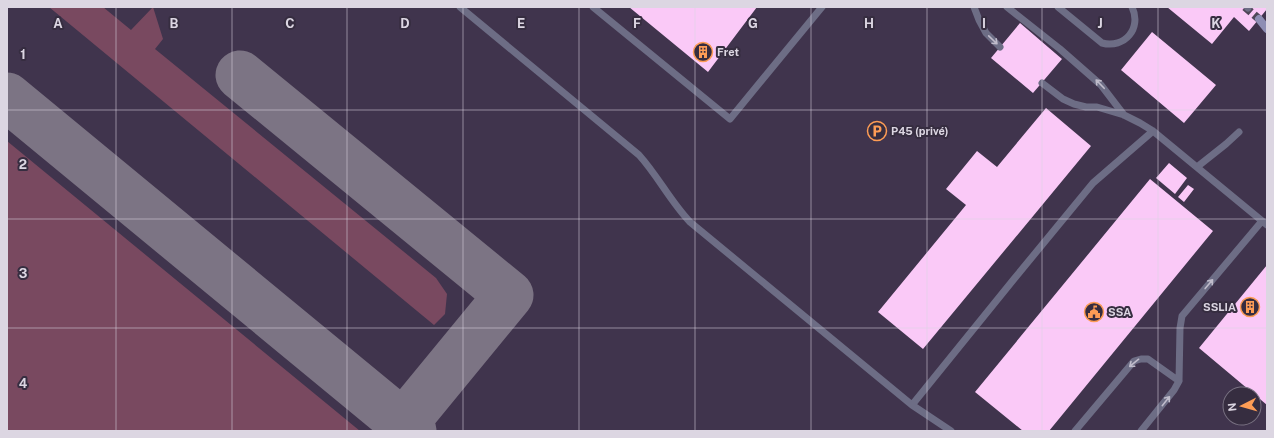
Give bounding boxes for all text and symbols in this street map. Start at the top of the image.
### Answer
text: A [53,16,63,31]
text: B [170,16,179,31]
text: C [285,16,295,31]
text: D [400,16,410,31]
text: E [517,16,525,31]
text: F [633,16,641,31]
text: G [748,16,758,31]
text: H [864,16,874,31]
text: I [982,16,986,31]
text: J [1097,16,1103,31]
text: K [1211,16,1221,31]
one-way arrow [988,35,998,44]
building icon: Fret [692,41,714,63]
place label: Fret [717,46,739,58]
text: 1 [20,47,26,62]
one-way arrow [1095,79,1105,89]
parking icon: P45 (privé) [866,120,888,142]
place label: P45 (privé) [891,125,948,137]
text: 2 [19,157,27,172]
text: 3 [19,266,28,281]
one-way arrow [1204,279,1213,290]
building icon: SSLIA [1239,296,1261,318]
public building icon: SSA [1083,301,1105,323]
place label: SSLIA [1203,301,1236,313]
place label: SSA [1108,306,1131,318]
one-way arrow [1129,359,1139,368]
text: 4 [19,376,28,391]
north arrow [1222,386,1262,426]
one-way arrow [1161,395,1170,406]
text: N [1226,402,1238,412]

